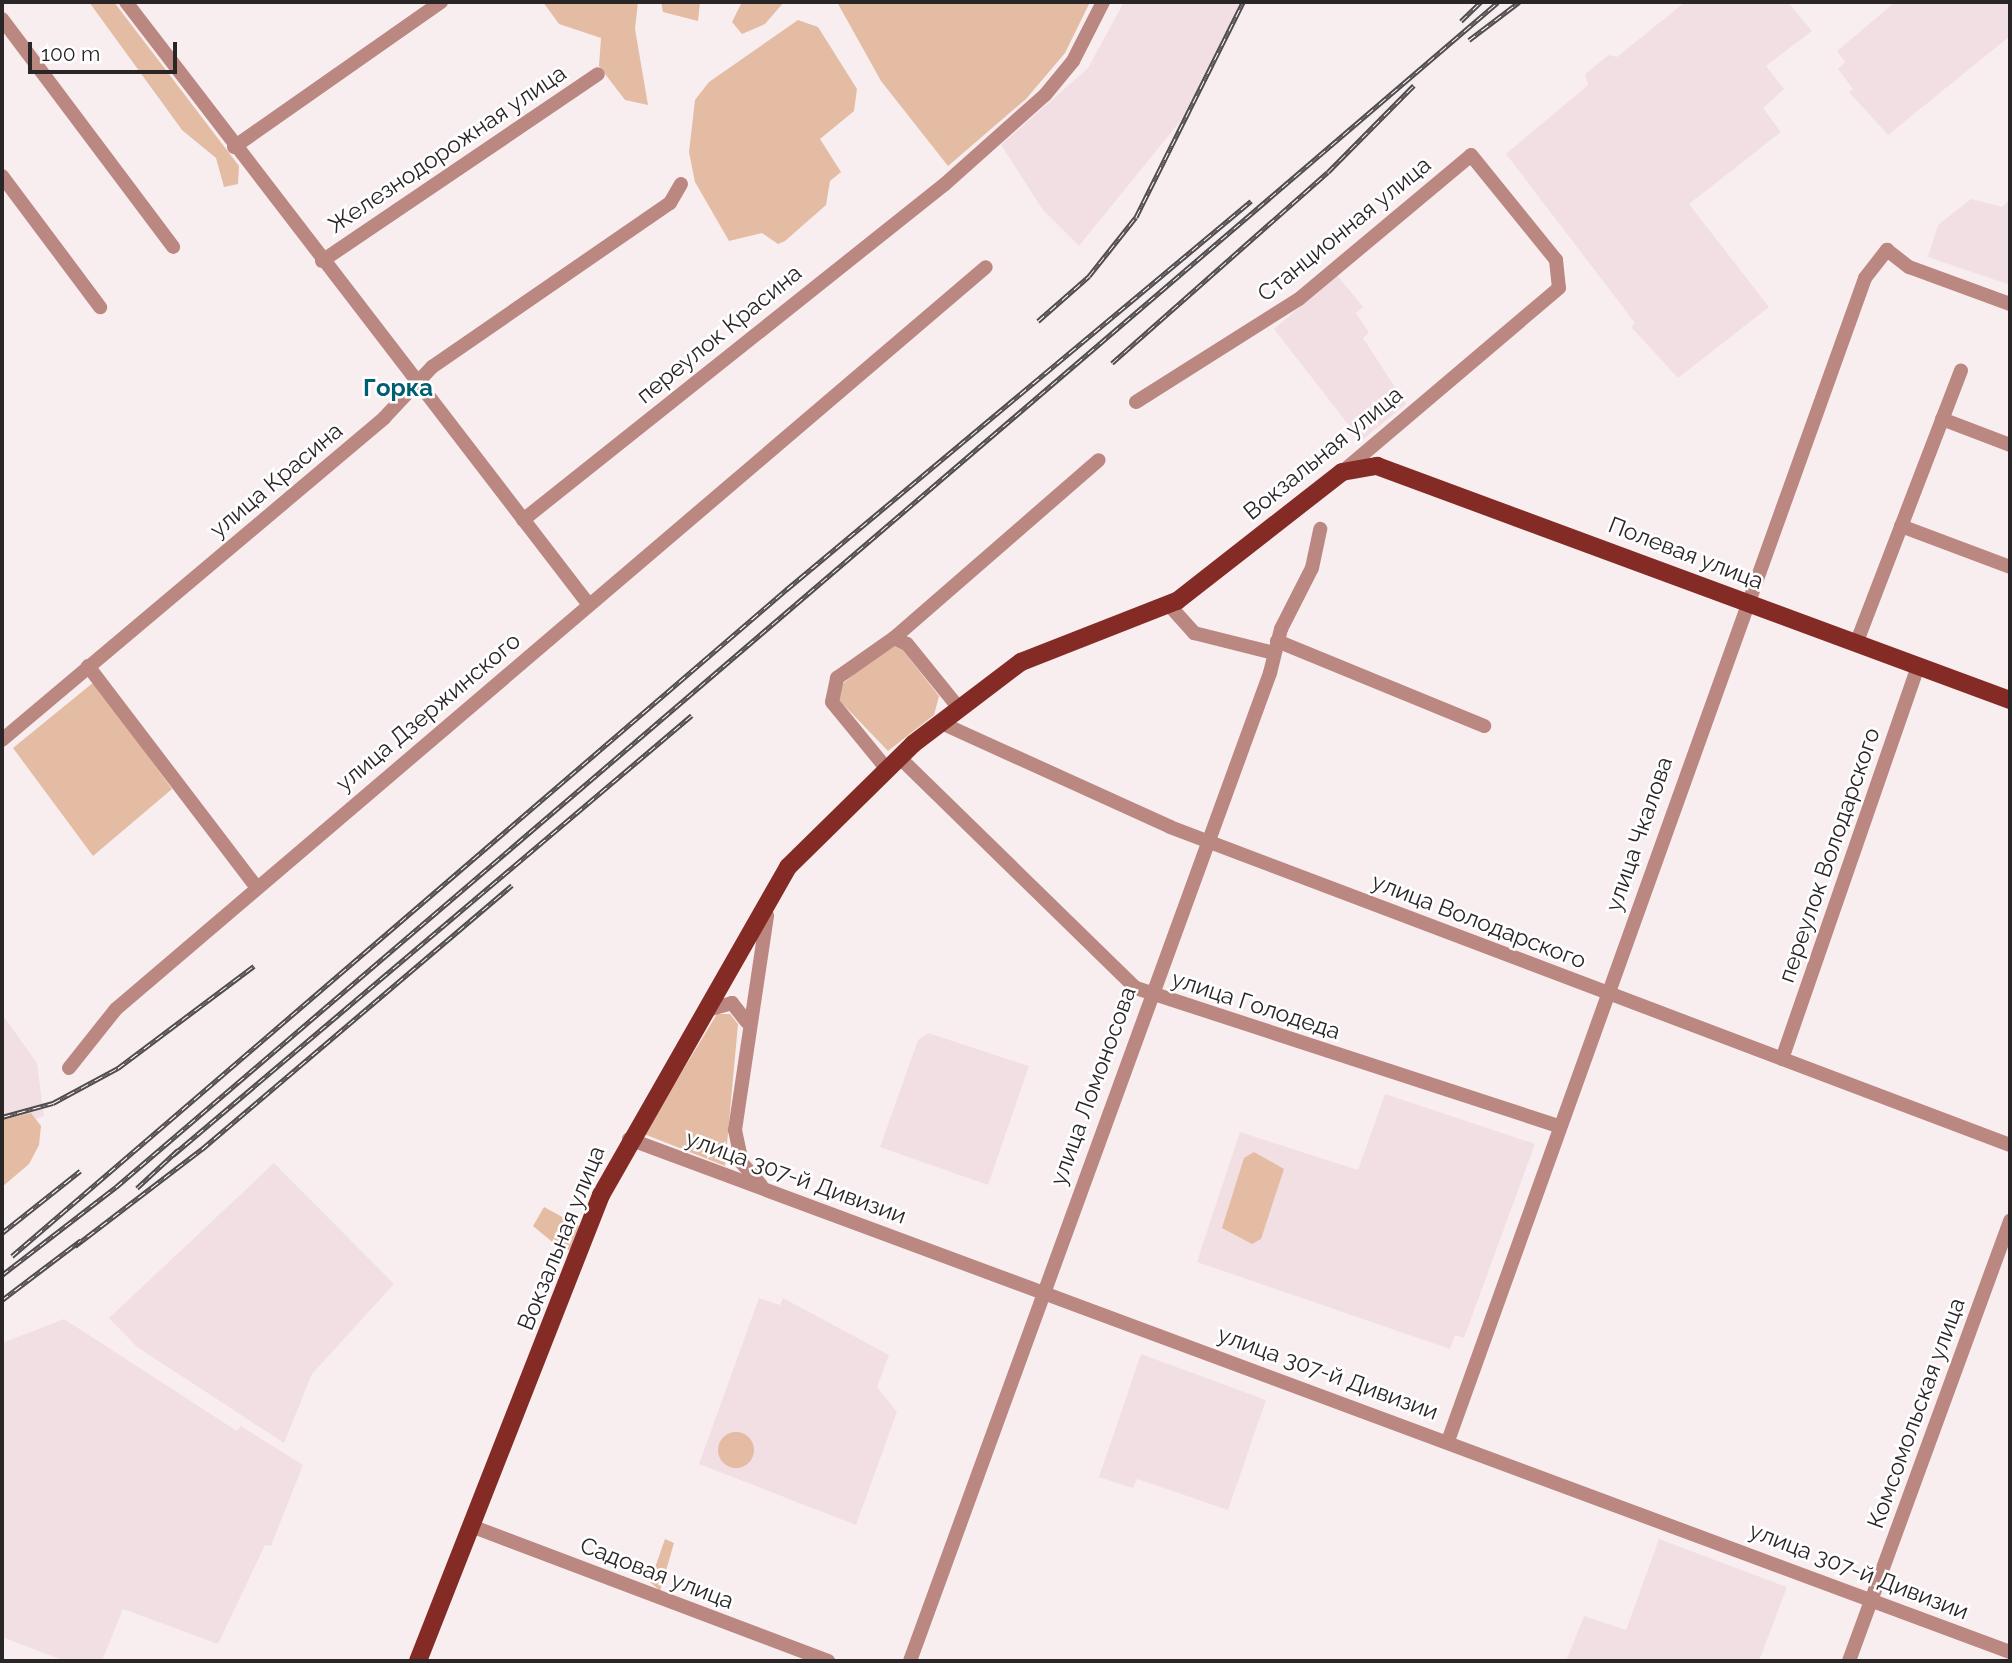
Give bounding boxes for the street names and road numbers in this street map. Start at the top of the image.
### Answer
street label: Железнодорожная улица [323,59,571,239]
street label: Станционная улица [1252,150,1436,308]
street label: переулок Красина [631,259,807,409]
street label: Вокзальная улица [1238,380,1408,526]
street label: улица Красина [204,417,348,543]
street label: Полевая улица [1604,511,1768,595]
street label: улица Дзержинского [330,627,526,797]
street label: переулок Володарского [1772,724,1886,986]
street label: улица Чкалова [1600,753,1678,915]
street label: улица Володарского [1368,867,1590,975]
street label: улица Голодеда [1168,965,1344,1045]
street label: улица Ломоносова [1044,983,1142,1189]
street label: улица 307-й Дивизии [682,1124,910,1230]
street label: Вокзальная улица [511,1141,611,1335]
street label: Комсомольская улица [1861,1294,1971,1532]
street label: улица 307-й Дивизии [1214,1320,1442,1426]
street label: улица 307-й Дивизии [1745,1516,1973,1626]
street label: Садовая улица [576,1531,738,1615]

